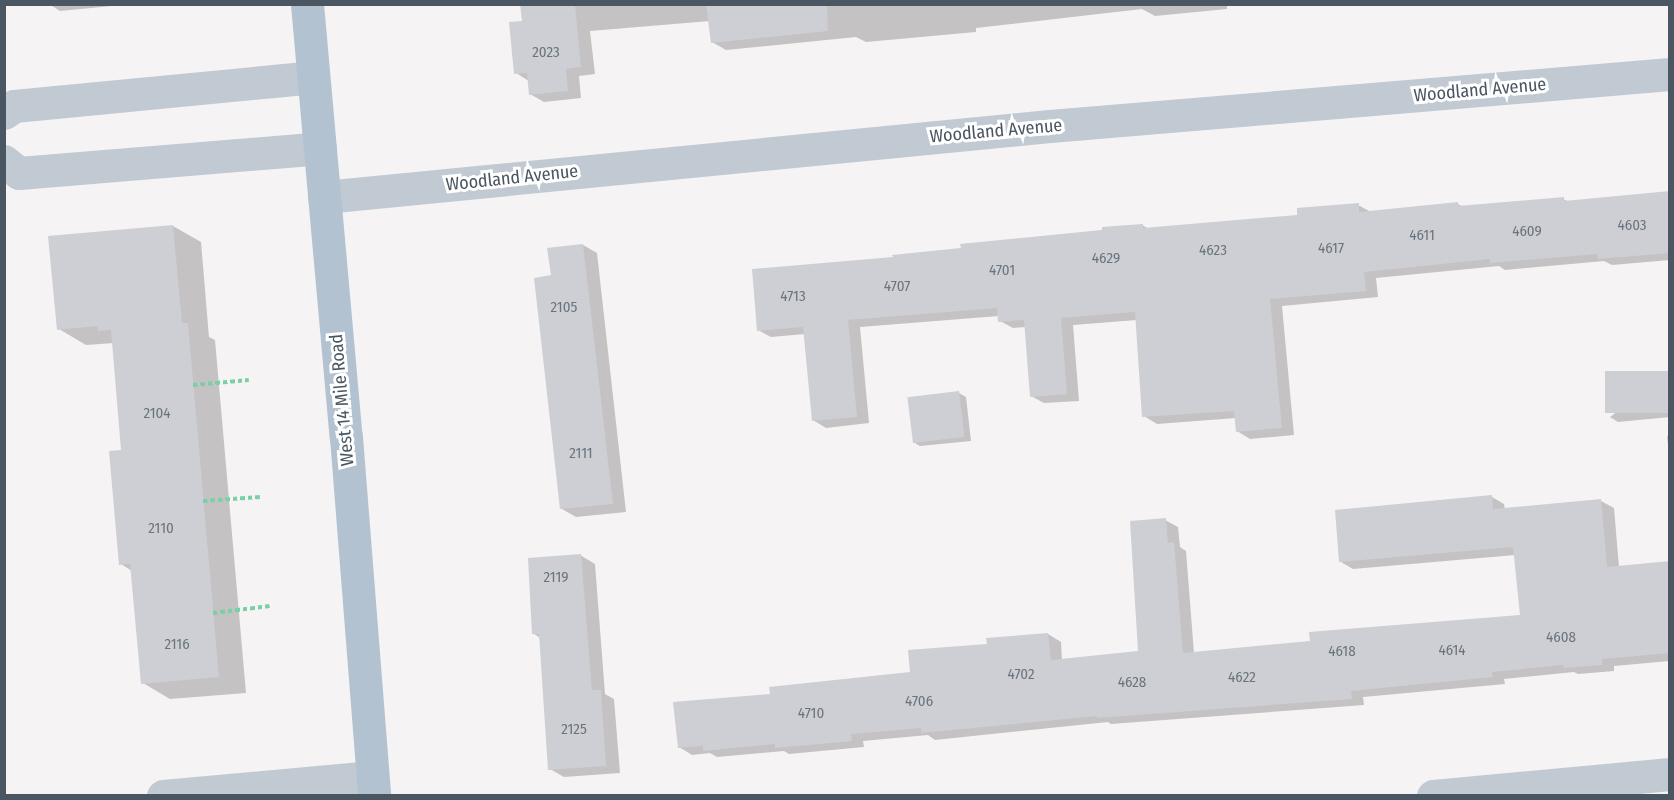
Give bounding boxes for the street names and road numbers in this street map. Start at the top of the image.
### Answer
street label: Woodland Avenue [1413,73,1547,107]
street label: Woodland Avenue [929,114,1063,148]
street label: Woodland Avenue [445,160,579,196]
street label: West 14 Mile Road [325,333,359,467]

